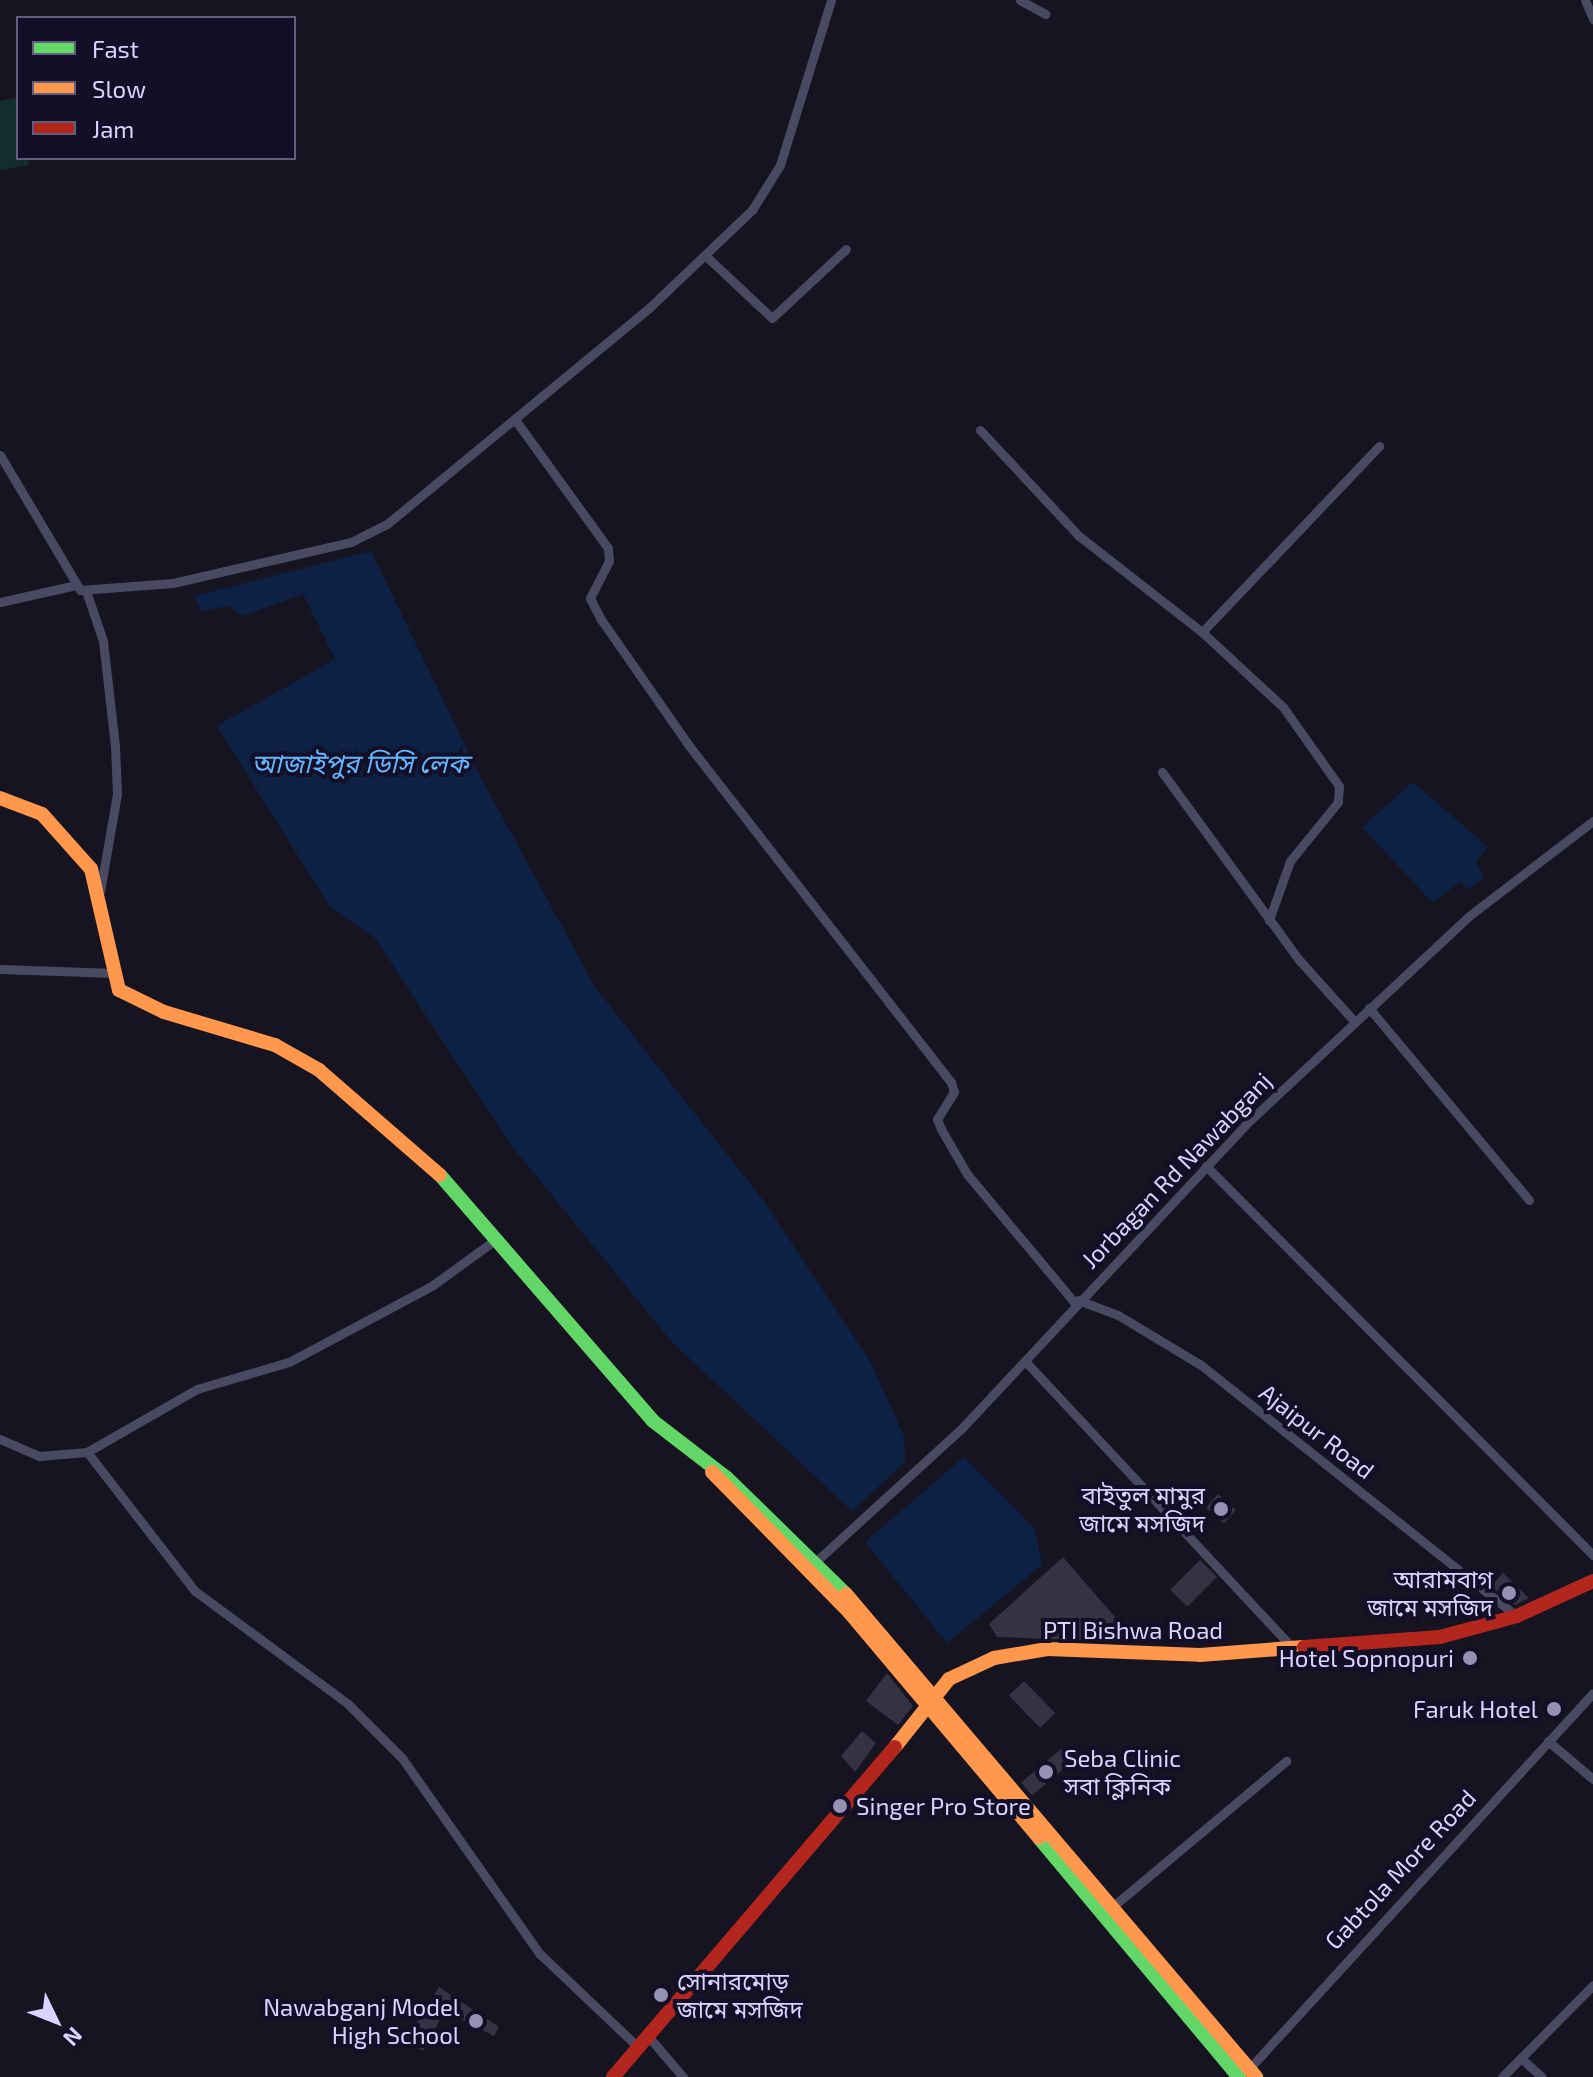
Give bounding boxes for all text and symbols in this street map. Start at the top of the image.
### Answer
legend [16,16,296,160]
text: Fast [92,34,139,63]
text: Slow [92,74,146,103]
text: Jam [92,114,134,143]
water label: আজাইপুর ডিসি লেক [252,747,468,779]
street label: Jorbagan Rd Nawabganj [1075,1066,1277,1274]
street label: Ajaipur Road [1254,1377,1380,1485]
place label: বাইতুল মামুর জামে মসজিদ [1079,1481,1205,1537]
marker: বাইতুল মামুর জামে মসজিদ [1212,1500,1230,1518]
place label: আরামবাগ জামে মসজিদ [1367,1565,1493,1621]
marker: আরামবাগ জামে মসজিদ [1500,1584,1518,1602]
street label: PTI Bishwa Road [1043,1616,1223,1644]
place label: Hotel Sopnopuri [1278,1644,1454,1672]
marker: Hotel Sopnopuri [1461,1649,1479,1667]
place label: Faruk Hotel [1413,1695,1538,1723]
marker: Faruk Hotel [1545,1700,1563,1718]
place label: Seba Clinic সবা ক্লিনিক [1064,1744,1181,1800]
marker: Seba Clinic সবা ক্লিনিক [1035,1761,1057,1783]
street label: Gabtola More Road [1319,1783,1481,1955]
place label: Singer Pro Store [856,1792,1031,1820]
marker: Singer Pro Store [831,1797,849,1815]
place label: সোনারমোড় জামে মসজিদ [677,1967,803,2023]
north arrow [16,1981,96,2061]
marker: সোনারমোড় জামে মসজিদ [652,1986,670,2004]
place label: Nawabganj Model High School [263,1993,460,2049]
marker: Nawabganj Model High School [467,2012,485,2030]
text: N [59,2023,88,2052]

